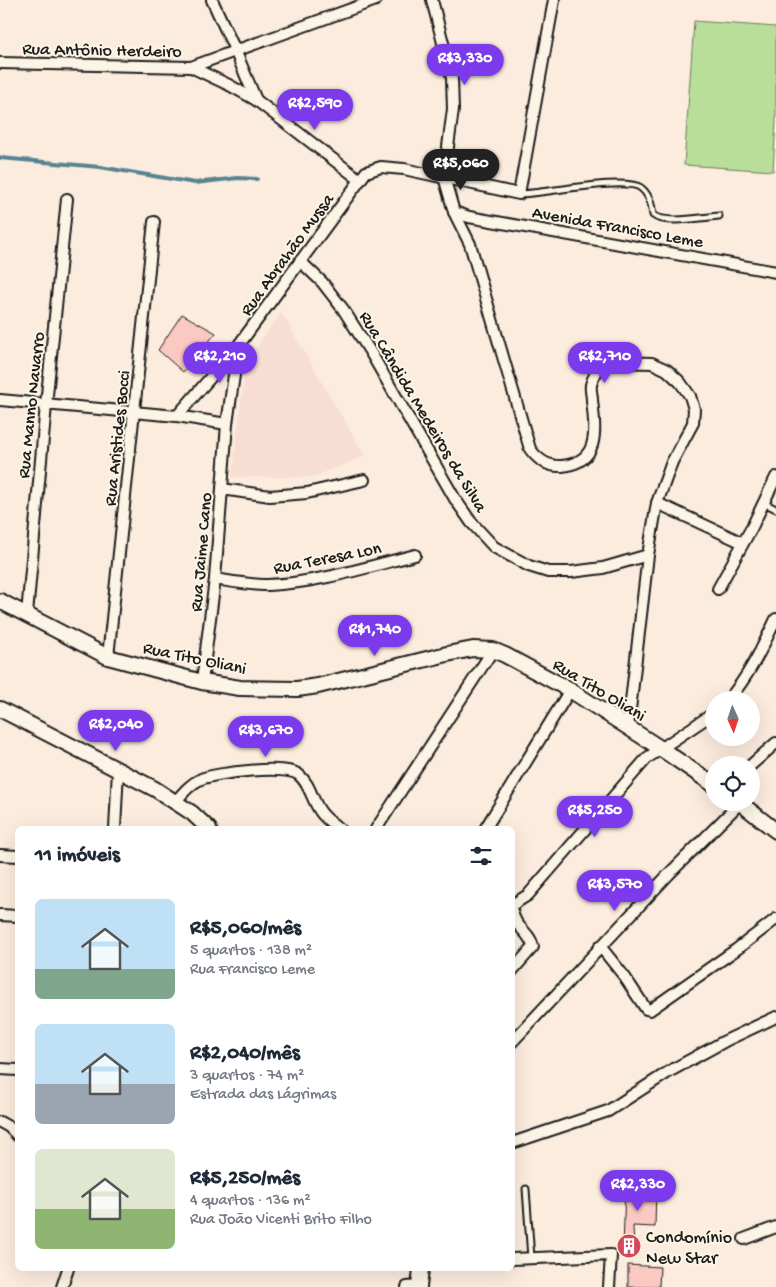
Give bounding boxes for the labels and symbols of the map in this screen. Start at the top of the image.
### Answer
street label: Rua Antônio Herdeiro [22,40,182,63]
pin: R$3,330 [419,44,511,86]
pin: R$2,590 [269,88,361,131]
pin: R$5,060 [415,148,507,191]
street label: Rua Abrahão Mussa [237,189,340,321]
street label: Avenida Francisco Leme [530,203,706,254]
street label: Rua Cândida Medeiros da Silva [353,308,491,517]
street label: Rua Manno Navarro [14,331,51,480]
pin: R$2,210 [174,342,266,384]
pin: R$2,710 [559,342,651,384]
street label: Rua Aristides Bocci [101,369,136,507]
street label: Rua Jaime Cano [187,492,218,613]
street label: Rua Teresa Lon [272,539,384,580]
pin: R$1,740 [329,614,421,657]
street label: Rua Tito Oliani [141,638,248,681]
street label: Rua Tito Oliani [548,655,649,727]
north arrow [705,691,760,746]
pin: R$2,040 [70,710,162,752]
pin: R$3,670 [220,716,312,758]
pin: R$5,250 [549,796,641,838]
pin: R$3,570 [569,870,661,912]
pin: R$2,330 [592,1170,684,1212]
place label: Condomínio New Star [646,1228,732,1270]
building icon: Condomínio New Star [616,1233,642,1259]

